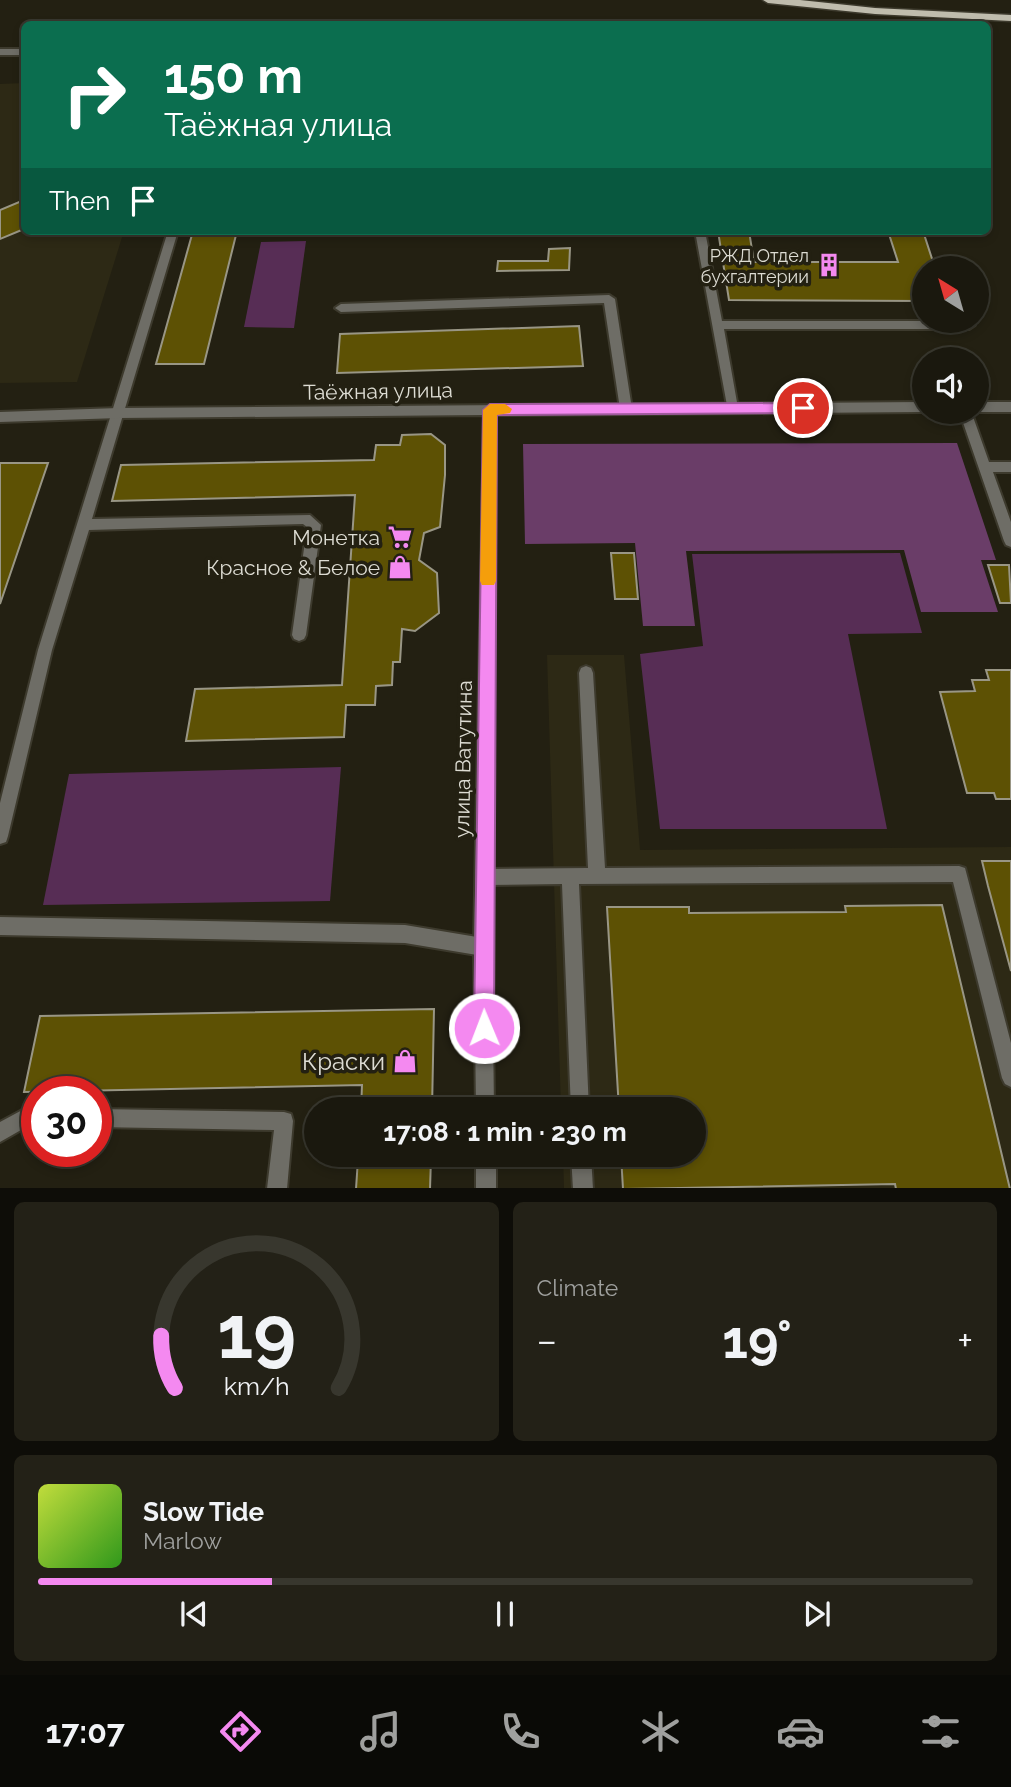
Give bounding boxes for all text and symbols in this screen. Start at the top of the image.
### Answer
text: 150 m [164,47,303,104]
icon: right [49,49,140,140]
text: Таёжная улица [164,106,392,143]
icon: arrive [124,182,162,220]
text: Then [49,186,110,216]
place label: РЖД Отдел бухгалтерии [701,245,809,287]
building icon: РЖД Отдел бухгалтерии [815,251,843,279]
north arrow [912,256,989,332]
map controls [912,256,989,424]
button: sound [912,347,989,424]
street label: Таёжная улица [303,377,453,405]
pin [773,378,833,438]
icon: arrive [784,389,822,427]
supermarket icon: Монетка [386,523,414,551]
place label: Монетка [292,525,380,550]
shop icon: Красное & Белое [386,553,414,581]
place label: Красное & Белое [206,555,380,580]
street label: улица Ватутина [449,680,477,838]
position arrow [447,991,521,1065]
place label: Краски [302,1047,385,1076]
shop icon: Краски [391,1047,419,1075]
speed limit sign: 30 [21,1076,112,1167]
text: 17:08 · 1 min · 230 m [383,1117,627,1147]
text: Climate [537,1274,618,1301]
text: 19 [217,1290,296,1375]
text: 19° [722,1309,792,1370]
text: − [537,1318,557,1363]
text: + [957,1318,973,1363]
text: km/h [223,1370,289,1400]
text: Slow Tide [143,1497,264,1527]
text: Marlow [143,1527,222,1554]
icon: previous [175,1595,213,1633]
icon: pause [486,1595,524,1633]
icon: next [798,1595,836,1633]
icon: directions [216,1707,265,1756]
icon: music [356,1707,405,1756]
icon: phone [496,1707,545,1756]
icon: climate [636,1707,685,1756]
icon: car [776,1707,825,1756]
icon: filters [916,1707,965,1756]
text: 17:07 [46,1713,125,1750]

